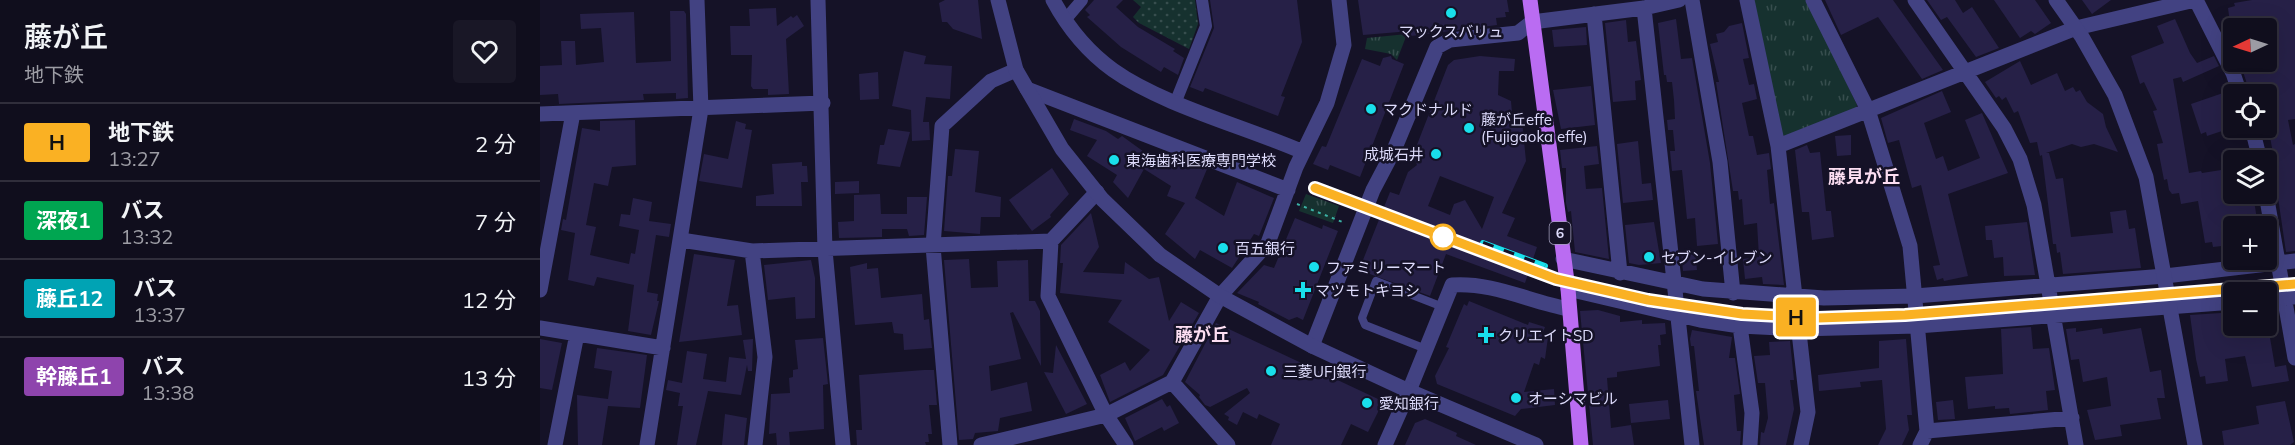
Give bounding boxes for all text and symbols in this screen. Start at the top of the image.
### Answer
marker: マックスバリュ [1444,6,1458,20]
north arrow [2223,18,2277,72]
map controls [2223,18,2277,336]
text: 藤が丘 [24,19,108,54]
button: heart [453,20,516,83]
place label: マックスバリュ [1399,22,1503,41]
text: 地下鉄 [24,62,84,87]
button: locate [2223,84,2277,138]
place label: マクドナルド [1383,100,1473,119]
marker: マクドナルド [1364,102,1378,116]
place label: 藤が丘effe (Fujigaoka effe) [1481,110,1588,146]
text: 地下鉄 [108,118,174,146]
marker: 藤が丘effe (Fujigaoka effe) [1462,121,1476,135]
text: H [49,129,65,155]
text: 2 分 [475,130,516,158]
place label: 成城石井 [1364,145,1424,164]
text: 13:27 [108,146,161,171]
marker: 成城石井 [1429,147,1443,161]
button: layers [2223,150,2277,204]
place label: 東海歯科医療専門学校 [1126,151,1276,170]
marker: 東海歯科医療専門学校 [1107,153,1121,167]
district label: 藤見が丘 [1828,165,1900,188]
text: バス [121,196,165,224]
text: 深夜1 [36,207,91,233]
text: 7 分 [475,208,516,236]
button: + [2223,216,2277,270]
road number: 6 [1550,222,1570,244]
text: 13:32 [121,224,173,249]
unlabelled marker [1430,224,1456,250]
place label: 百五銀行 [1235,239,1295,258]
marker: 百五銀行 [1216,241,1230,255]
place label: セブン-イレブン [1661,248,1772,267]
marker: セブン-イレブン [1642,250,1656,264]
place label: ファミリーマート [1326,258,1446,277]
marker: ファミリーマート [1307,260,1321,274]
text: バス [133,274,177,302]
place label: マツモトキヨシ [1315,281,1420,300]
button: − [2223,282,2277,336]
marker: マツモトキヨシ [1296,283,1310,297]
text: 藤丘12 [36,285,103,311]
text: 12 分 [462,286,516,314]
line badge: H [1776,298,1816,336]
text: 13:37 [133,302,186,327]
text: H [1788,304,1804,330]
district label: 藤が丘 [1175,323,1229,346]
place label: クリエイトSD [1498,326,1594,345]
marker: クリエイトSD [1479,328,1493,342]
text: バス [142,352,186,380]
place label: 三菱UFJ銀行 [1283,362,1367,381]
text: 幹藤丘1 [36,363,112,389]
text: 13 分 [462,364,516,392]
marker: 三菱UFJ銀行 [1264,364,1278,378]
text: 13:38 [142,380,194,405]
place label: オーシマビル [1528,389,1618,408]
marker: オーシマビル [1509,391,1523,405]
place label: 愛知銀行 [1379,394,1439,413]
marker: 愛知銀行 [1360,396,1374,410]

